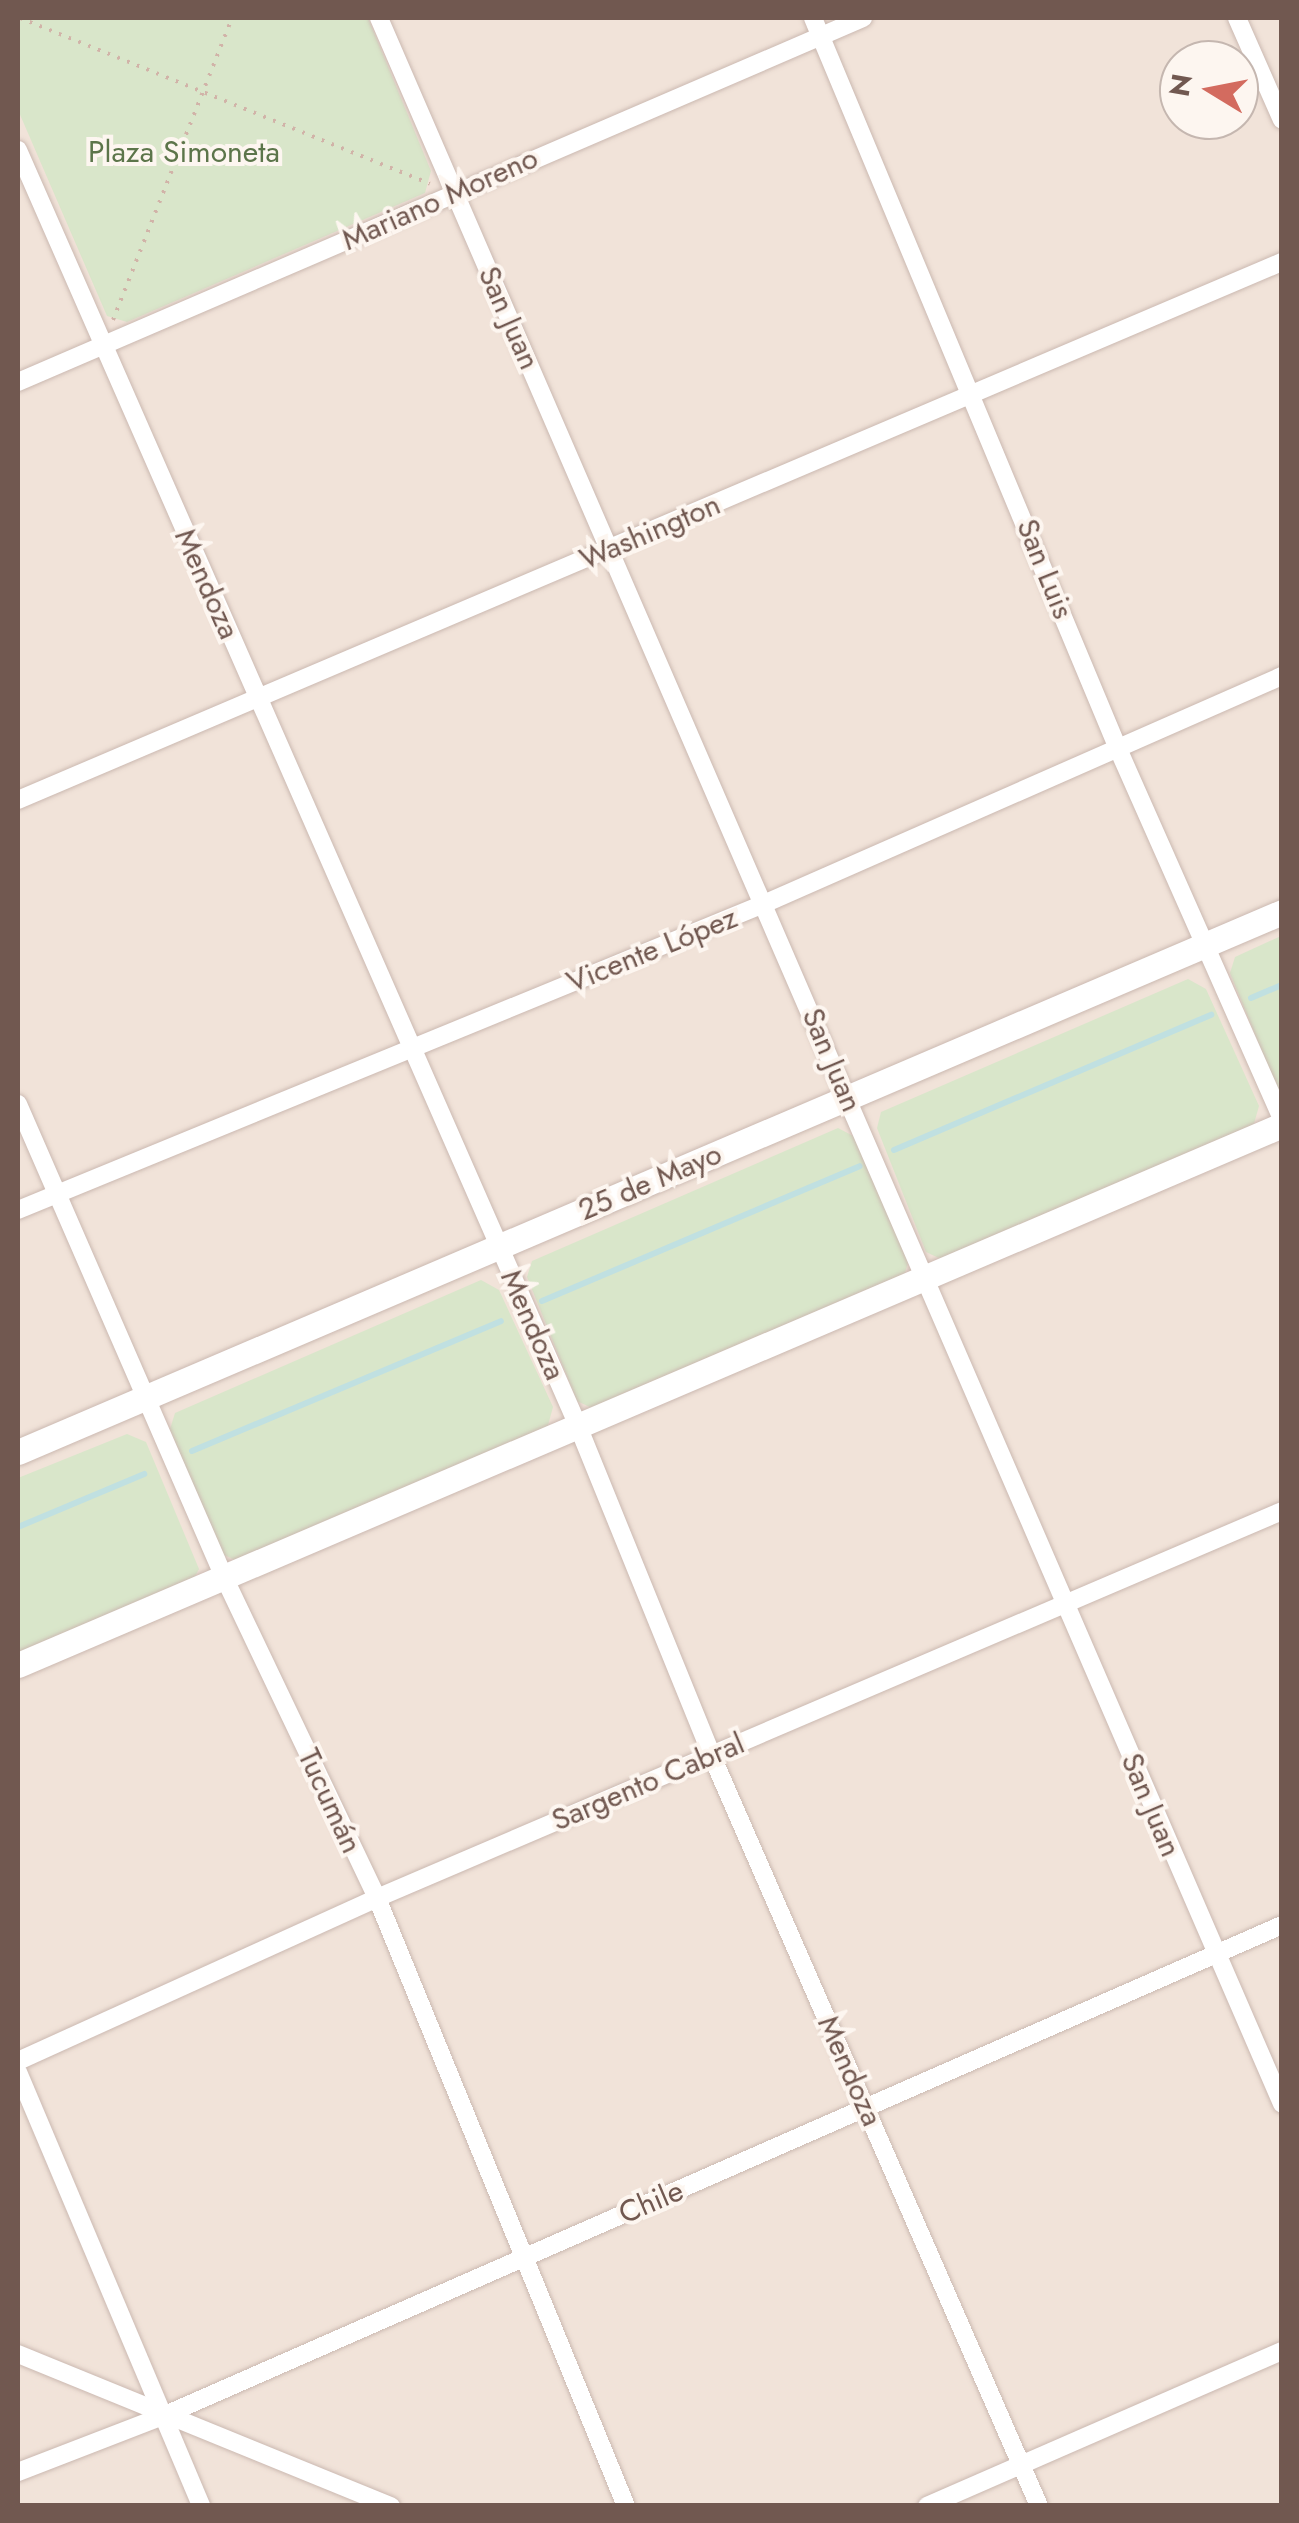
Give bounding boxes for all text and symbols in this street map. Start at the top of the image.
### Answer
north arrow [1159,40,1259,140]
text: N [1159,71,1203,100]
park label: Plaza Simoneta [88,134,280,170]
street label: Mariano Moreno [337,140,543,258]
street label: San Juan [470,261,548,375]
street label: Washington [574,486,726,578]
street label: San Luis [1009,514,1081,624]
street label: Mendoza [167,523,247,645]
street label: Vicente López [562,899,742,1001]
street label: San Juan [794,1003,870,1117]
street label: 25 de Mayo [573,1136,727,1228]
street label: Mendoza [493,1264,573,1386]
street label: Sargento Cabral [546,1725,750,1839]
street label: Tucumán [290,1743,370,1859]
street label: San Juan [1113,1748,1189,1862]
street label: Mendoza [810,2010,890,2132]
street label: Chile [613,2172,689,2232]

